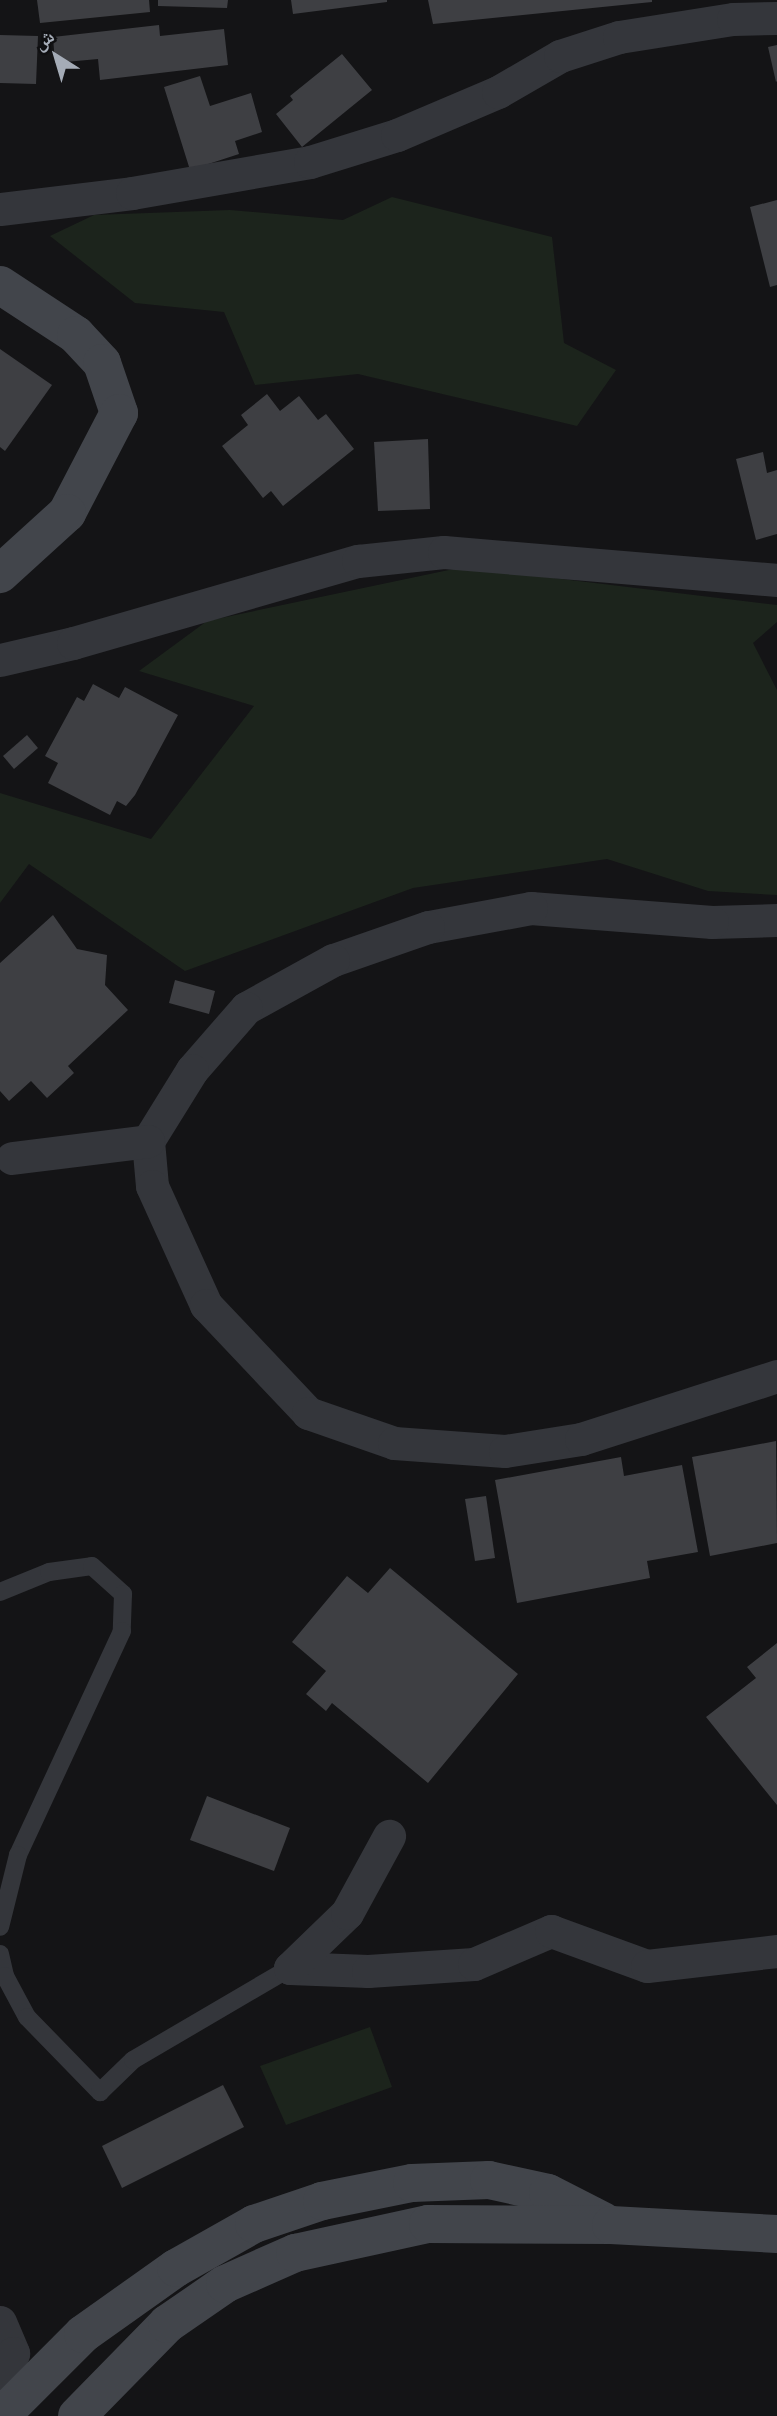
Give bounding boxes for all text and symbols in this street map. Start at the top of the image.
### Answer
north arrow [21,21,91,91]
text: ش [26,21,60,56]

